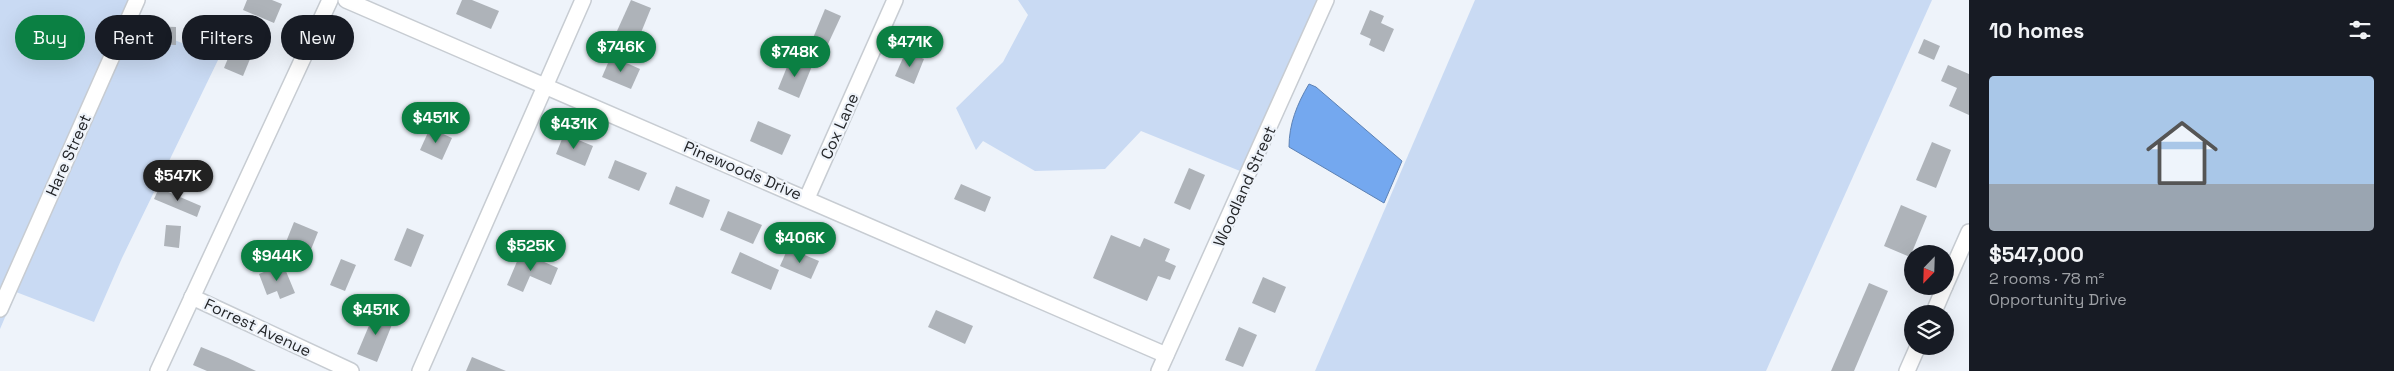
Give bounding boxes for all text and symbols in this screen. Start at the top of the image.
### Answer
chip: Buy [15,15,85,60]
chip: Rent [95,15,172,60]
chip: Filters [182,15,271,60]
chip: New [281,15,354,60]
icon: filters [2346,16,2374,44]
text: 10 homes [1989,17,2084,44]
pin: $471K [875,26,945,68]
pin: $746K [586,30,656,73]
text: $471K [887,31,933,52]
text: $746K [597,36,645,57]
pin: $748K [760,36,830,78]
text: $748K [771,41,819,62]
street label: Cox Lane [816,90,863,163]
pin: $451K [401,102,471,144]
text: $451K [413,107,459,128]
pin: $431K [539,108,609,150]
icon: home [2137,108,2227,198]
street label: Hare Street [41,111,96,200]
text: $431K [551,113,597,134]
street label: Woodland Street [1208,123,1281,250]
street label: Pinewoods Drive [681,136,805,205]
pin: $547K [143,160,213,202]
text: $547K [154,165,202,186]
pin: $406K [765,222,835,264]
text: $406K [775,227,825,248]
pin: $525K [496,230,566,272]
text: $525K [507,235,555,256]
pin: $944K [242,240,312,282]
text: $547,000 [1989,241,2084,268]
text: $944K [252,245,302,266]
north arrow [1904,245,1954,295]
map controls [1904,245,1954,355]
text: 2 rooms · 78 m² [1989,268,2104,289]
text: Opportunity Drive [1989,289,2127,310]
street label: Forrest Avenue [201,293,315,361]
pin: $451K [341,294,411,336]
text: $451K [353,299,399,320]
button: layers [1904,305,1954,355]

